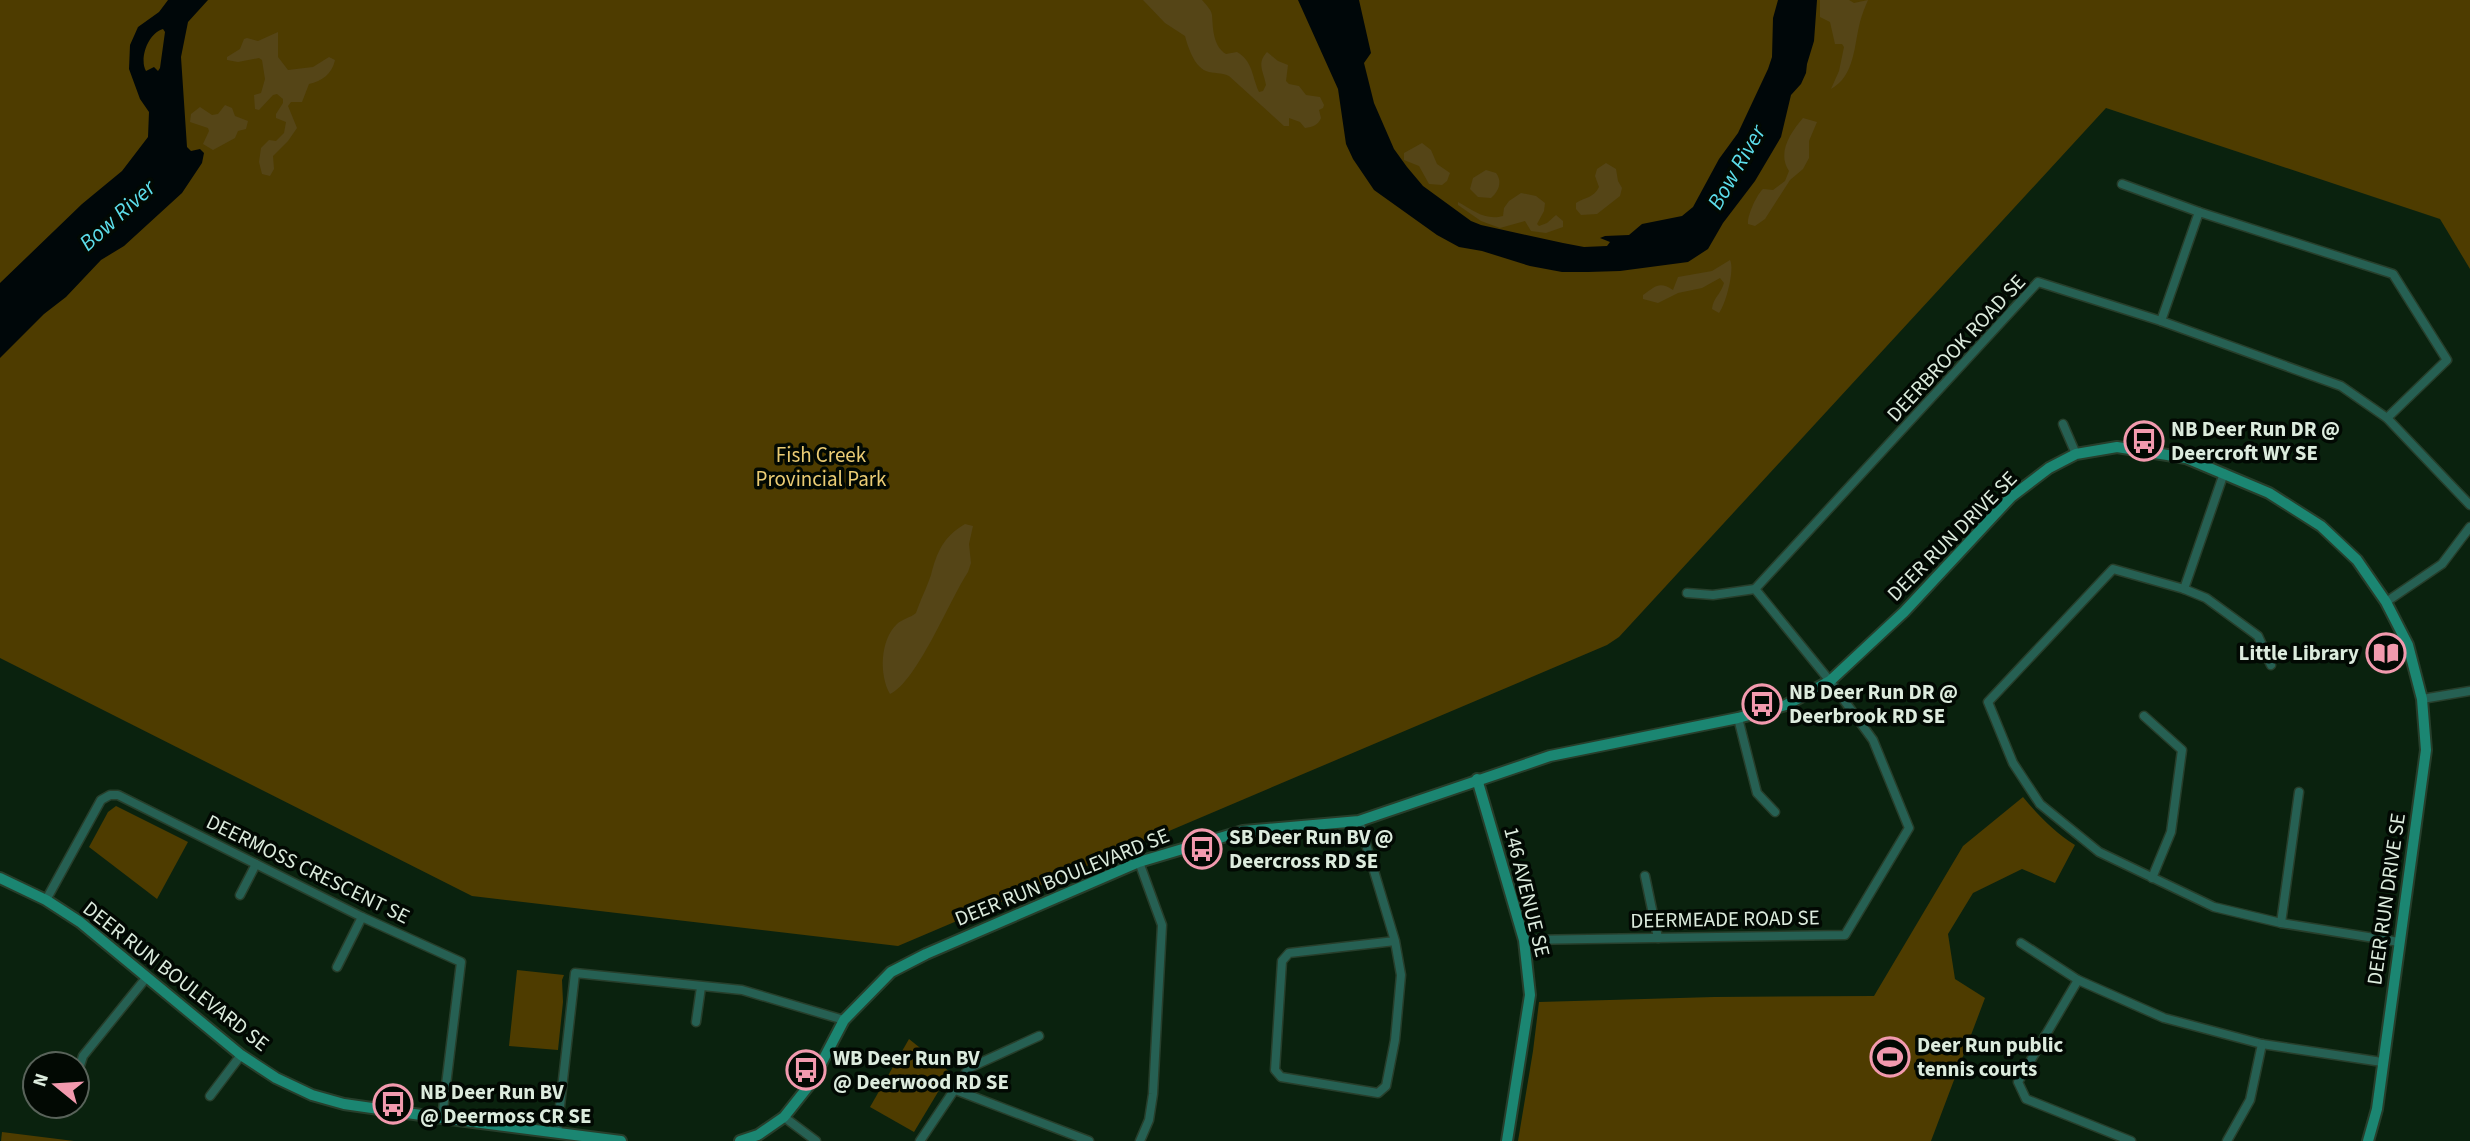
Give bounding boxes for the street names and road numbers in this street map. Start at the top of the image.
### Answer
street label: DEERBROOK ROAD SE [1880,268,2032,428]
street label: DEER RUN DRIVE SE [1880,464,2024,608]
street label: DEERMOSS CRESCENT SE [201,807,415,931]
street label: DEER RUN DRIVE SE [2359,811,2413,987]
street label: DEER RUN BOULEVARD SE [950,820,1174,934]
street label: 146 AVENUE SE [1496,824,1558,960]
street label: DEER RUN BOULEVARD SE [77,894,275,1058]
street label: DEERMEADE ROAD SE [1630,902,1820,936]

